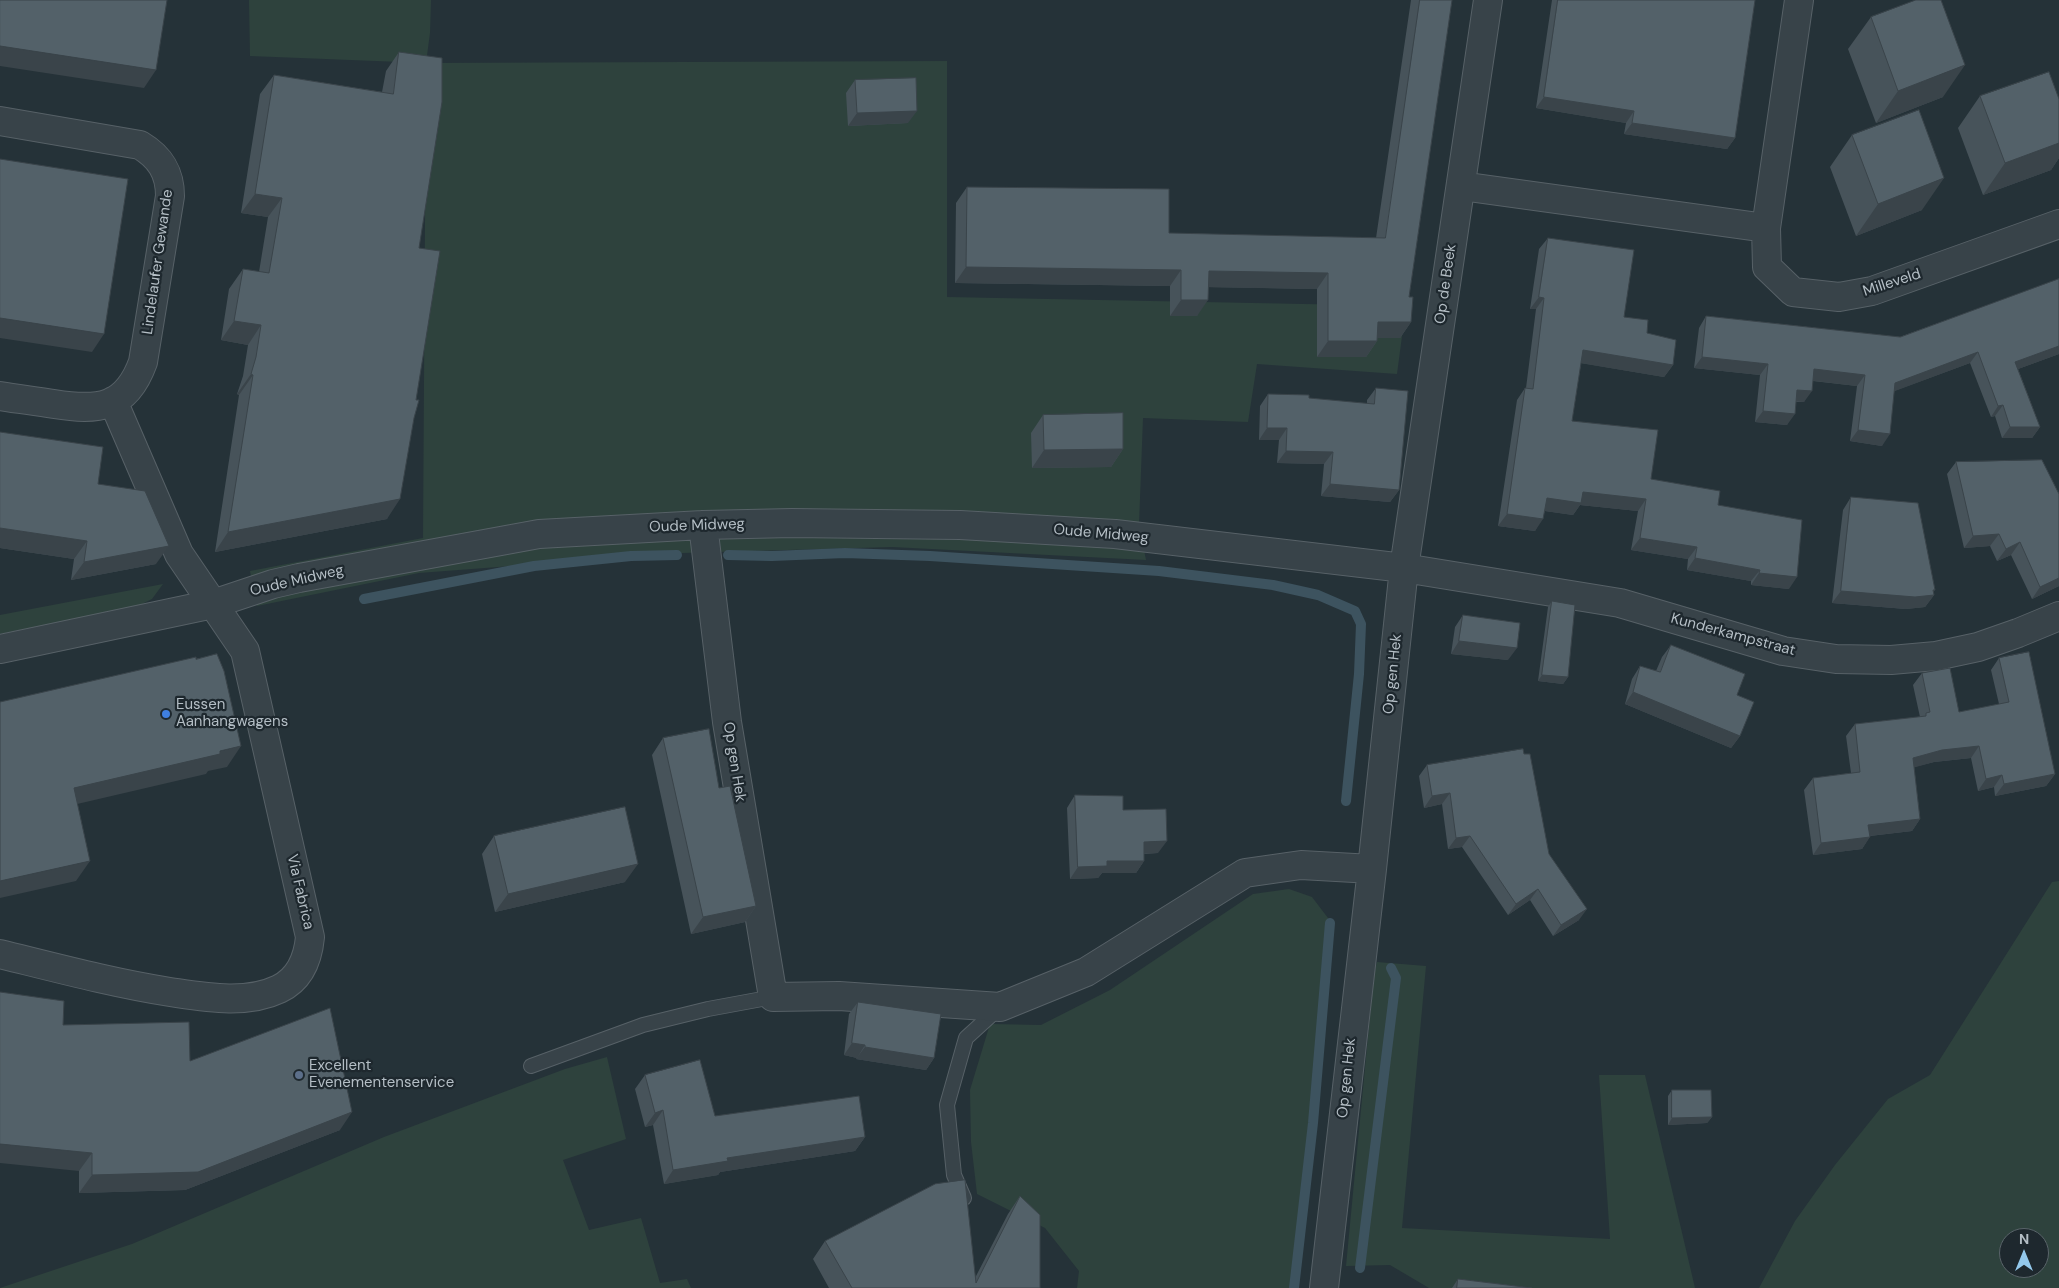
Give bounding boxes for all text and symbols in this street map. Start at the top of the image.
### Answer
street label: Lindelaufer Gewande [139,188,177,336]
street label: Op de Beek [1431,243,1461,325]
street label: Milleveld [1861,265,1923,301]
street label: Oude Midweg [649,515,745,537]
street label: Oude Midweg [1053,521,1149,547]
street label: Oude Midweg [248,561,346,601]
street label: Kunderkampstraat [1669,610,1797,660]
street label: Op gen Hek [1380,633,1406,715]
place label: Eussen Aanhangwagens [176,696,288,731]
marker: Eussen Aanhangwagens [160,708,172,720]
street label: Op gen Hek [719,721,749,803]
street label: Via Fabrica [283,853,317,931]
street label: Op gen Hek [1334,1037,1360,1119]
place label: Excellent Evenementenservice [309,1057,454,1092]
marker: Excellent Evenementenservice [293,1069,305,1081]
north arrow [1999,1228,2049,1278]
text: N [2019,1230,2029,1248]

